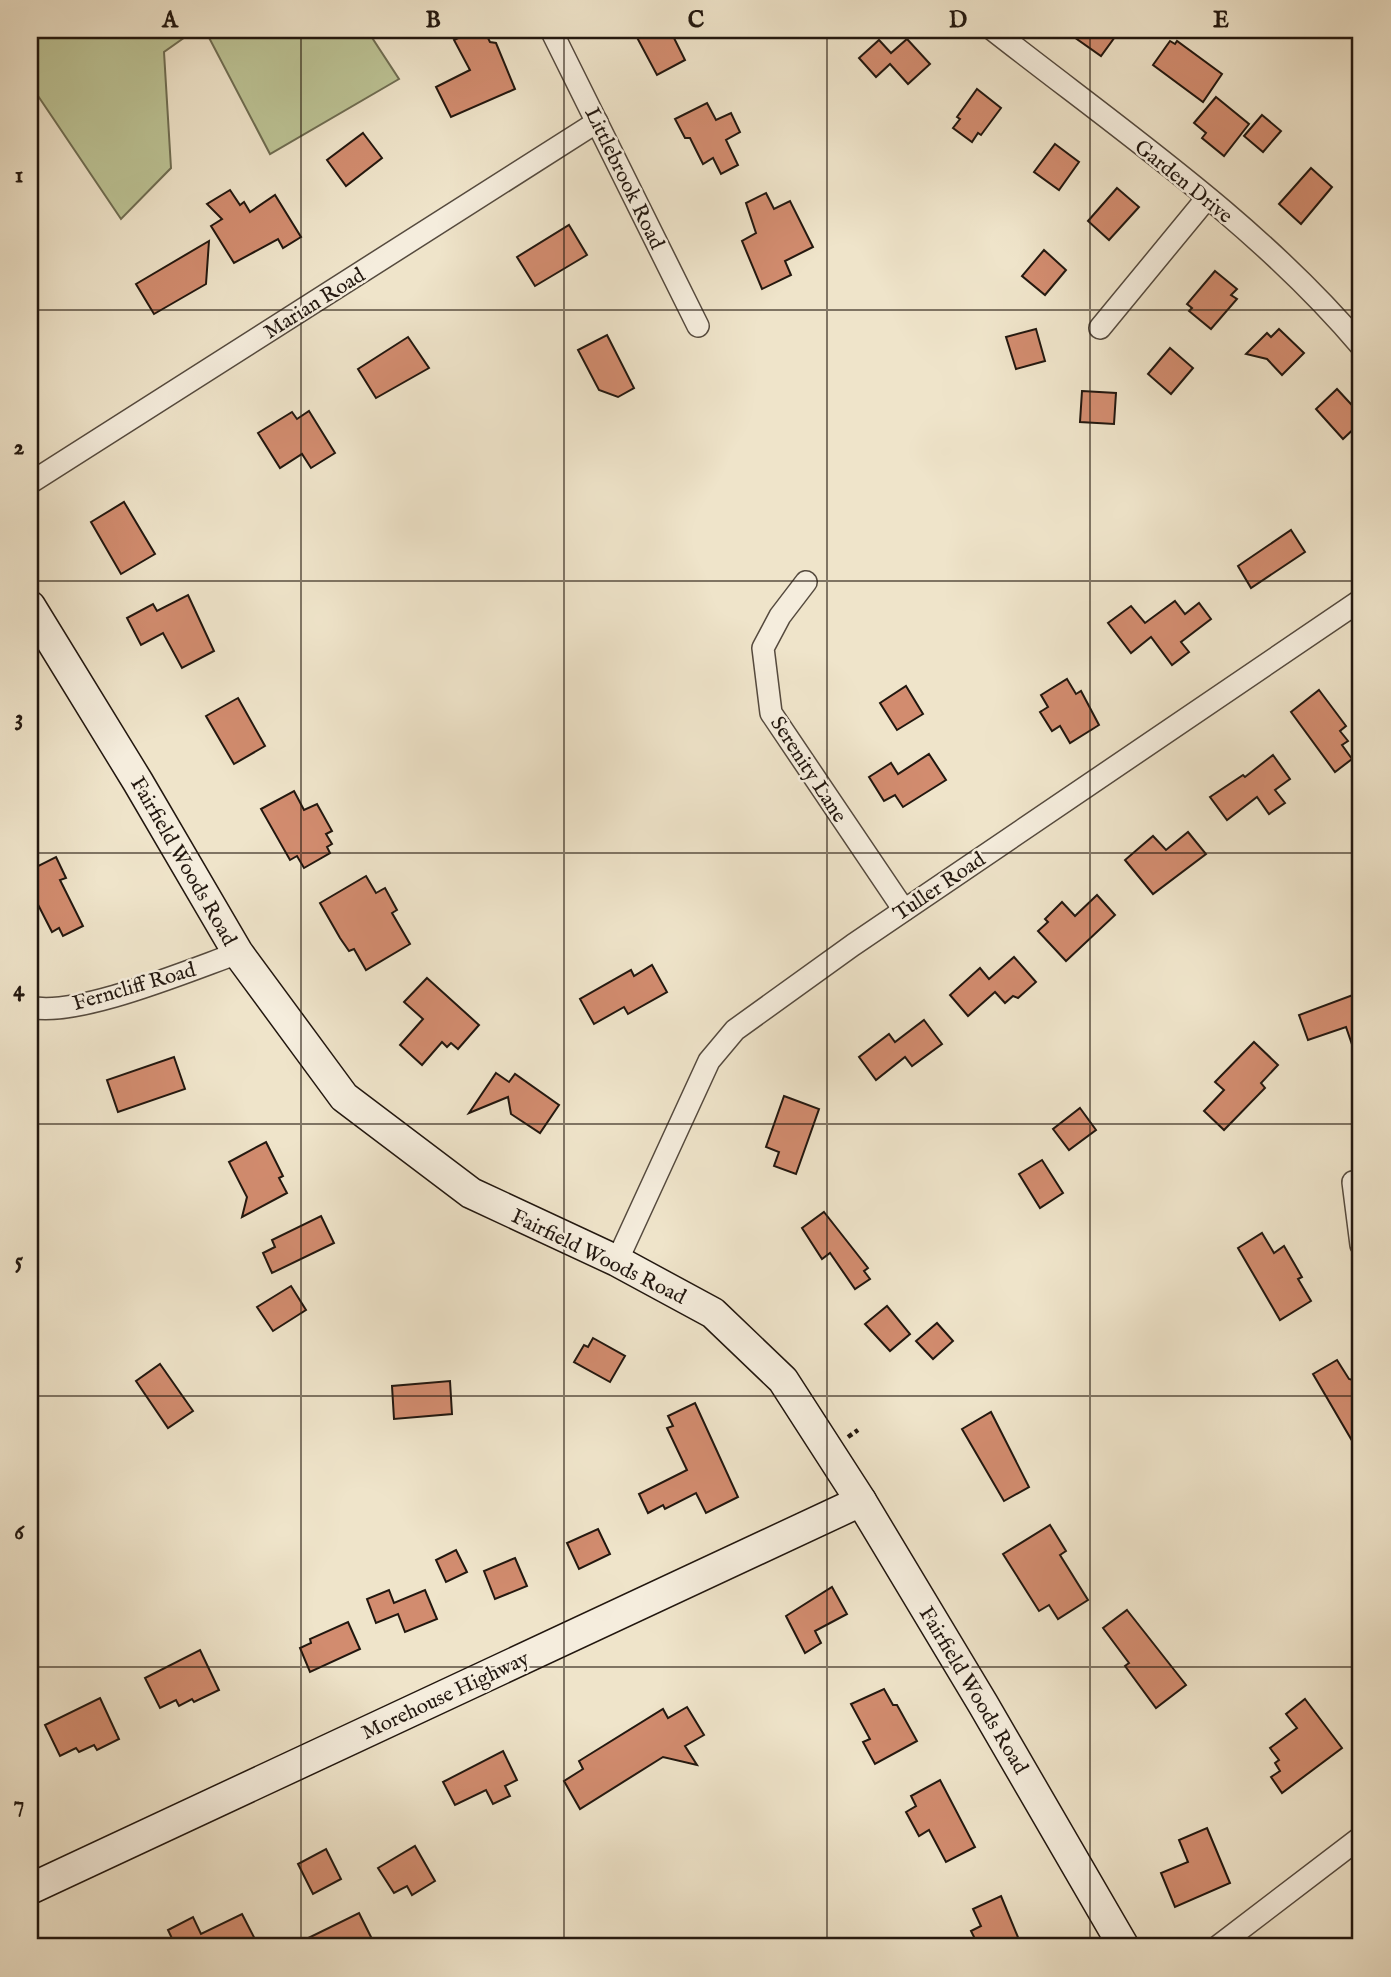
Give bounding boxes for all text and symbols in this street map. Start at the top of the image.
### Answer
text: A [161,6,179,35]
text: B [425,6,441,35]
text: C [688,6,705,35]
text: D [949,6,967,35]
text: E [1213,6,1229,35]
street label: Littlebrook Road [578,103,670,255]
street label: Garden Drive [1128,134,1238,230]
text: 1 [15,161,23,190]
street label: Marian Road [259,262,371,346]
text: 2 [14,433,25,462]
text: 3 [15,704,23,733]
street label: Serenity Lane [763,712,852,828]
street label: Fairfield Woods Road [123,772,243,952]
street label: Tuller Road [889,846,992,928]
street label: Ferncliff Road [70,957,200,1018]
text: 4 [13,975,25,1004]
street label: Fairfield Woods Road [507,1203,691,1312]
text: 5 [15,1247,24,1276]
text: 6 [14,1518,25,1547]
street label: Fairfield Woods Road [912,1602,1034,1780]
street label: Morehouse Highway [358,1645,534,1747]
text: 7 [14,1790,24,1819]

